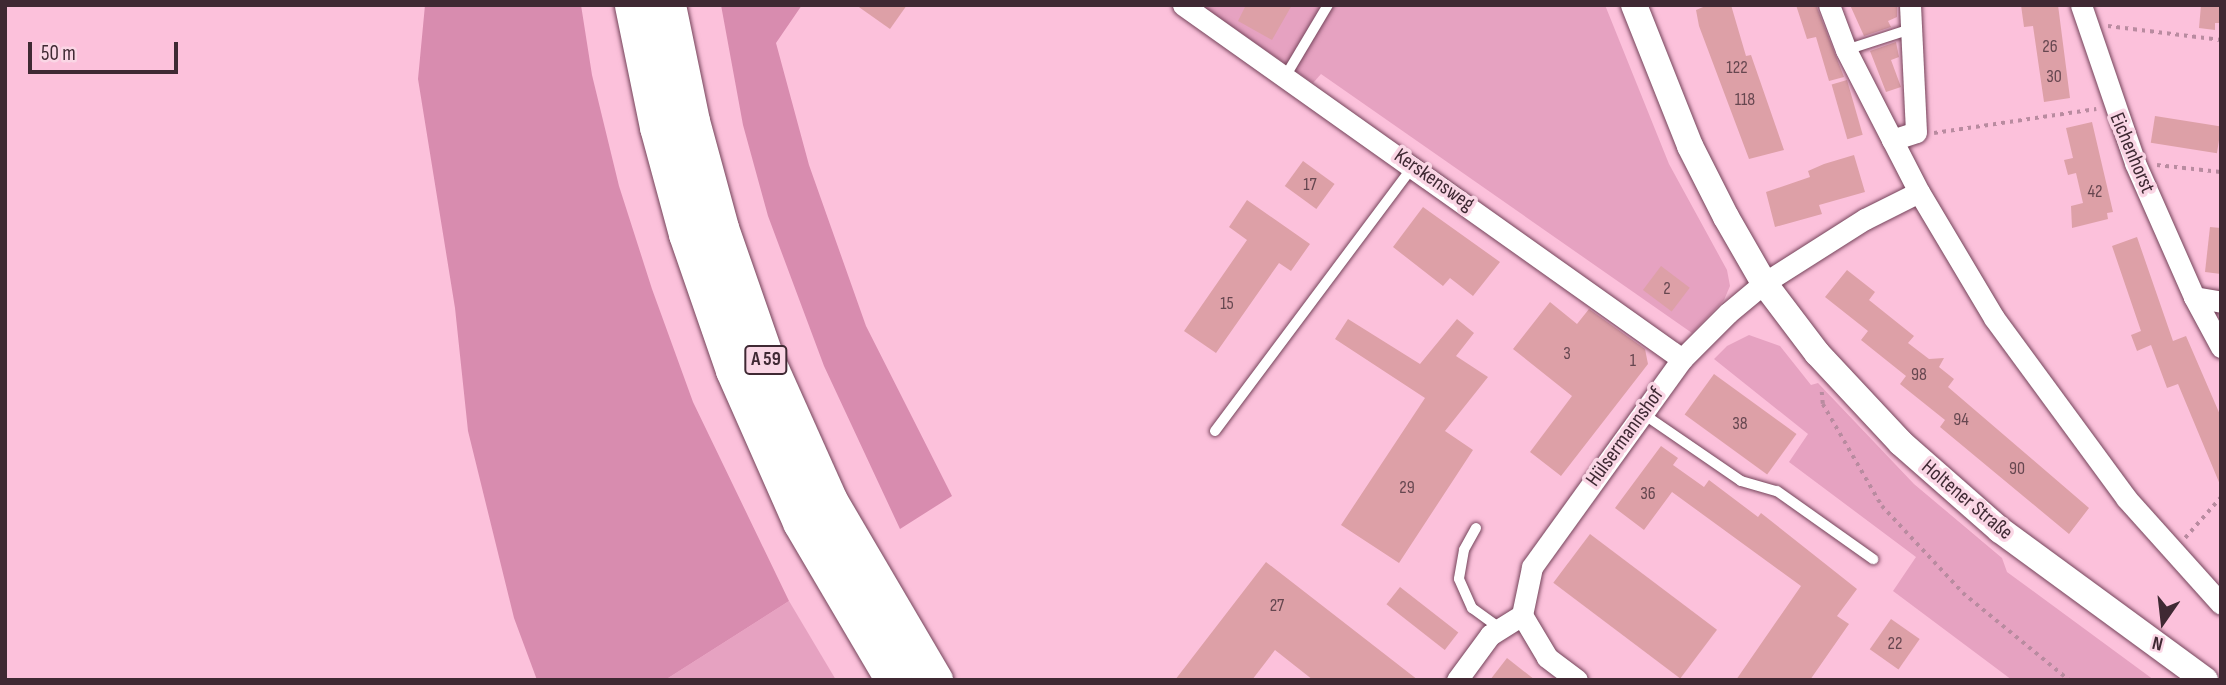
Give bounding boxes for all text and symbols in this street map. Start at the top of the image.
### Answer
scale bar [32,28,182,72]
house number: 26 [2042,36,2058,58]
text: 50 m [41,41,76,66]
house number: 122 [1726,57,1748,79]
house number: 30 [2046,66,2062,88]
house number: 118 [1735,89,1755,111]
street label: Eichenhorst [2104,109,2160,197]
street label: Kerskensweg [1389,143,1479,217]
house number: 17 [1303,174,1317,196]
house number: 42 [2087,181,2103,203]
house number: 2 [1663,278,1671,300]
house number: 15 [1220,293,1234,315]
house number: 3 [1563,343,1571,365]
road number: A 59 [743,344,789,376]
house number: 1 [1630,350,1636,372]
house number: 98 [1911,364,1927,386]
street label: Hülsermannshof [1581,383,1669,491]
house number: 94 [1953,409,1969,431]
house number: 38 [1732,413,1748,435]
street label: Holtener Straße [1916,455,2018,545]
house number: 90 [2009,458,2025,480]
house number: 29 [1399,477,1415,499]
house number: 36 [1640,483,1656,505]
north arrow [2128,587,2198,657]
house number: 27 [1270,595,1284,617]
text: N [2150,630,2166,655]
house number: 22 [1888,633,1902,655]

